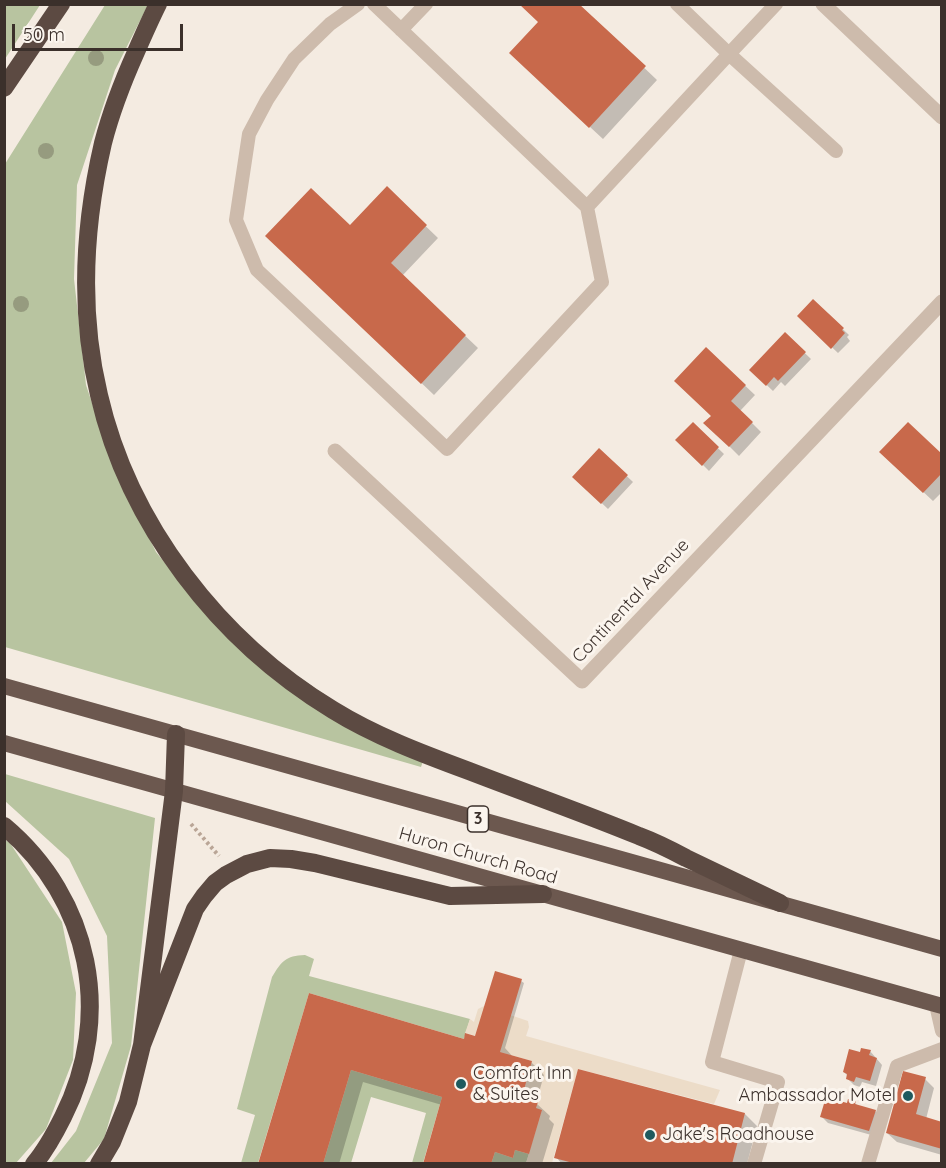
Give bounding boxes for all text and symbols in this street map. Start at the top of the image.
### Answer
scale bar [15,12,186,50]
text: 50 m [23,23,65,46]
street label: Continental Avenue [568,535,694,667]
road number: 3 [468,806,488,832]
street label: Huron Church Road [396,823,560,889]
place label: Comfort Inn & Suites [473,1063,572,1106]
marker: Comfort Inn & Suites [454,1077,468,1091]
place label: Ambassador Motel [738,1085,896,1107]
marker: Ambassador Motel [901,1089,915,1103]
place label: Jake's Roadhouse [662,1124,814,1146]
marker: Jake's Roadhouse [643,1128,657,1142]

